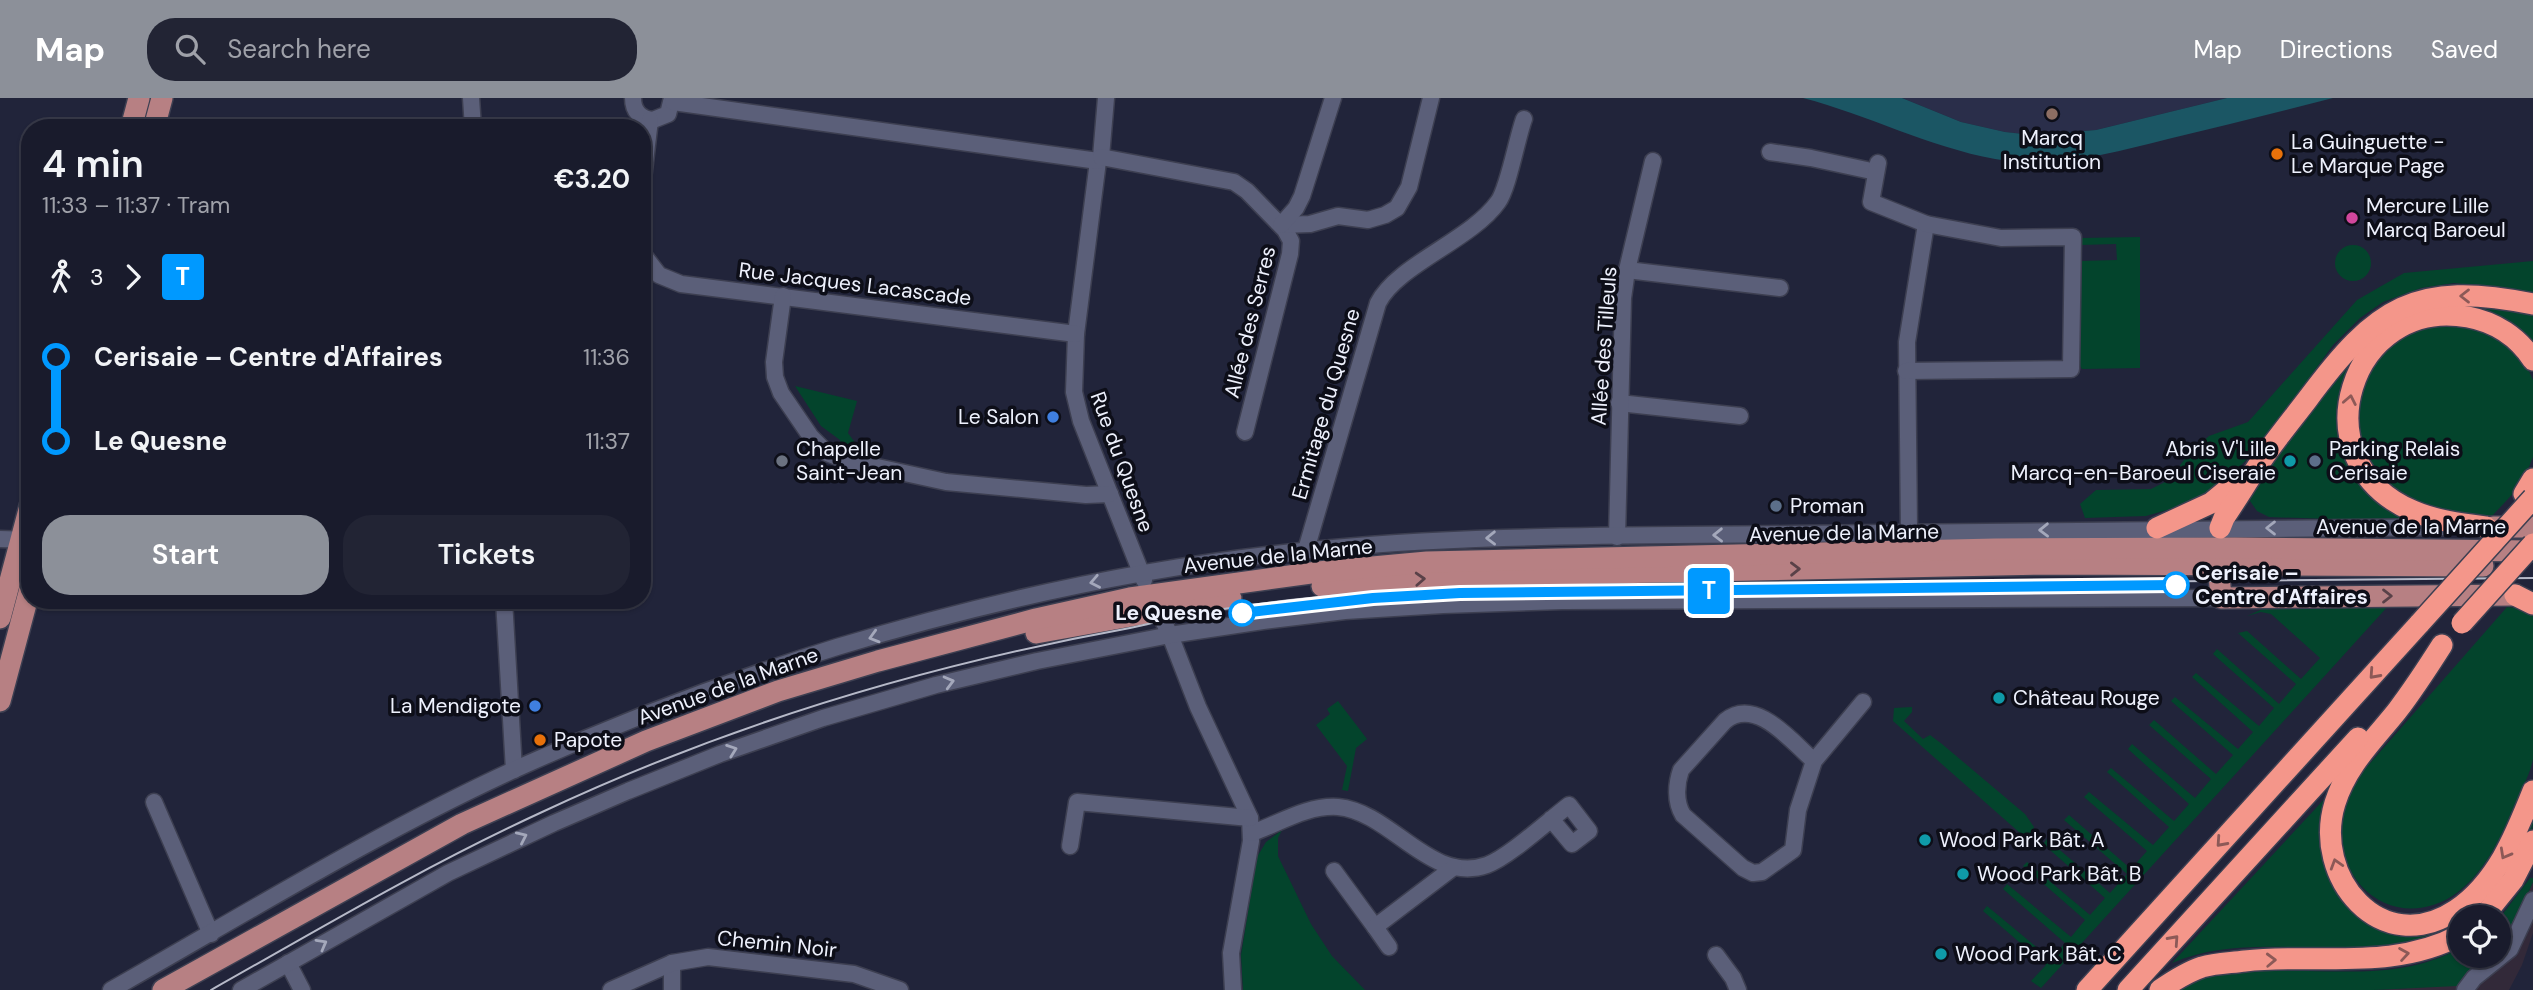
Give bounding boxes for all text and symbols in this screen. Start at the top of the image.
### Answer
search box [147,18,637,81]
text: Map [35,28,105,71]
icon: search [171,30,209,68]
text: Search here [227,32,371,66]
text: Map [2194,34,2242,65]
text: Directions [2280,34,2393,65]
text: Saved [2431,34,2498,65]
marker: Marcq Institution [2044,106,2060,122]
place label: Marcq Institution [2003,124,2101,176]
place label: La Guinguette - Le Marque Page [2291,128,2445,180]
text: 4 min [42,139,144,189]
marker: La Guinguette - Le Marque Page [2269,146,2285,162]
text: €3.20 [554,162,630,196]
text: 11:33 – 11:37 · Tram [42,190,230,220]
place label: Mercure Lille Marcq Baroeul [2366,192,2506,244]
marker: Mercure Lille Marcq Baroeul [2344,210,2360,226]
street label: Allée des Serres [1218,243,1282,401]
street label: Rue Jacques Lacascade [737,256,973,312]
icon: walk [42,258,80,296]
icon: forward [114,258,152,296]
text: T [176,261,190,292]
text: 3 [90,262,104,292]
street label: Allée des Tilleuls [1584,266,1624,426]
one-way arrow [2460,288,2470,304]
street label: Ermitage du Quesne [1285,305,1367,503]
text: Cerisaie – Centre d'Affaires [94,340,443,374]
text: 11:36 [583,342,630,372]
street label: Rue du Quesne [1084,388,1160,536]
one-way arrow [2341,394,2356,406]
place label: Le Salon [958,403,1039,431]
marker: Le Salon [1045,409,1061,425]
text: Le Quesne [94,424,227,458]
text: 11:37 [586,426,630,456]
place label: Chapelle Saint-Jean [796,435,902,487]
place label: Abris V'Lille Marcq-en-Baroeul Ciseraie [2011,435,2276,487]
place label: Parking Relais Cerisaie [2329,435,2460,487]
marker: Chapelle Saint-Jean [774,453,790,469]
marker: Abris V'Lille Marcq-en-Baroeul Ciseraie [2282,453,2298,469]
marker: Parking Relais Cerisaie [2307,453,2323,469]
place label: Proman [1790,492,1864,520]
marker: Proman [1768,498,1784,514]
street label: Avenue de la Marne [2316,513,2506,541]
button: Start [42,515,329,595]
button: Tickets [343,515,630,595]
street label: Avenue de la Marne [1749,517,1939,549]
one-way arrow [2265,520,2276,536]
one-way arrow [2038,522,2048,538]
one-way arrow [1713,527,1723,543]
one-way arrow [1485,530,1496,546]
street label: Avenue de la Marne [1182,532,1374,580]
place label: Cerisaie – Centre d'Affaires [2195,559,2368,611]
one-way arrow [1790,561,1801,576]
line badge: T [1686,568,1732,614]
one-way arrow [1415,571,1426,586]
marker: Cerisaie – Centre d'Affaires [2163,572,2189,598]
one-way arrow [1089,574,1101,589]
text: T [1702,575,1716,606]
one-way arrow [2383,588,2393,604]
place label: Le Quesne [1115,599,1223,627]
marker: Le Quesne [1229,600,1255,626]
one-way arrow [868,628,880,643]
street label: Avenue de la Marne [634,640,822,732]
one-way arrow [2370,665,2382,678]
one-way arrow [943,675,955,690]
place label: Château Rouge [2013,684,2160,712]
marker: Château Rouge [1991,690,2007,706]
place label: La Mendigote [390,692,521,720]
marker: La Mendigote [527,698,543,714]
place label: Papote [554,726,622,754]
marker: Papote [532,732,548,748]
one-way arrow [726,744,738,758]
place label: Wood Park Bât. A [1939,826,2105,854]
one-way arrow [515,832,527,846]
marker: Wood Park Bât. A [1917,832,1933,848]
one-way arrow [2217,834,2229,847]
one-way arrow [2500,846,2513,859]
one-way arrow [2330,858,2345,870]
place label: Wood Park Bât. B [1977,860,2141,888]
marker: Wood Park Bât. B [1955,866,1971,882]
map controls [2448,905,2511,968]
button: locate [2448,905,2511,968]
street label: Chemin Noir [716,924,838,964]
one-way arrow [2166,935,2179,948]
one-way arrow [314,939,327,952]
place label: Wood Park Bât. C [1955,940,2122,968]
marker: Wood Park Bât. C [1933,946,1949,962]
one-way arrow [2398,947,2410,962]
one-way arrow [2265,952,2276,967]

